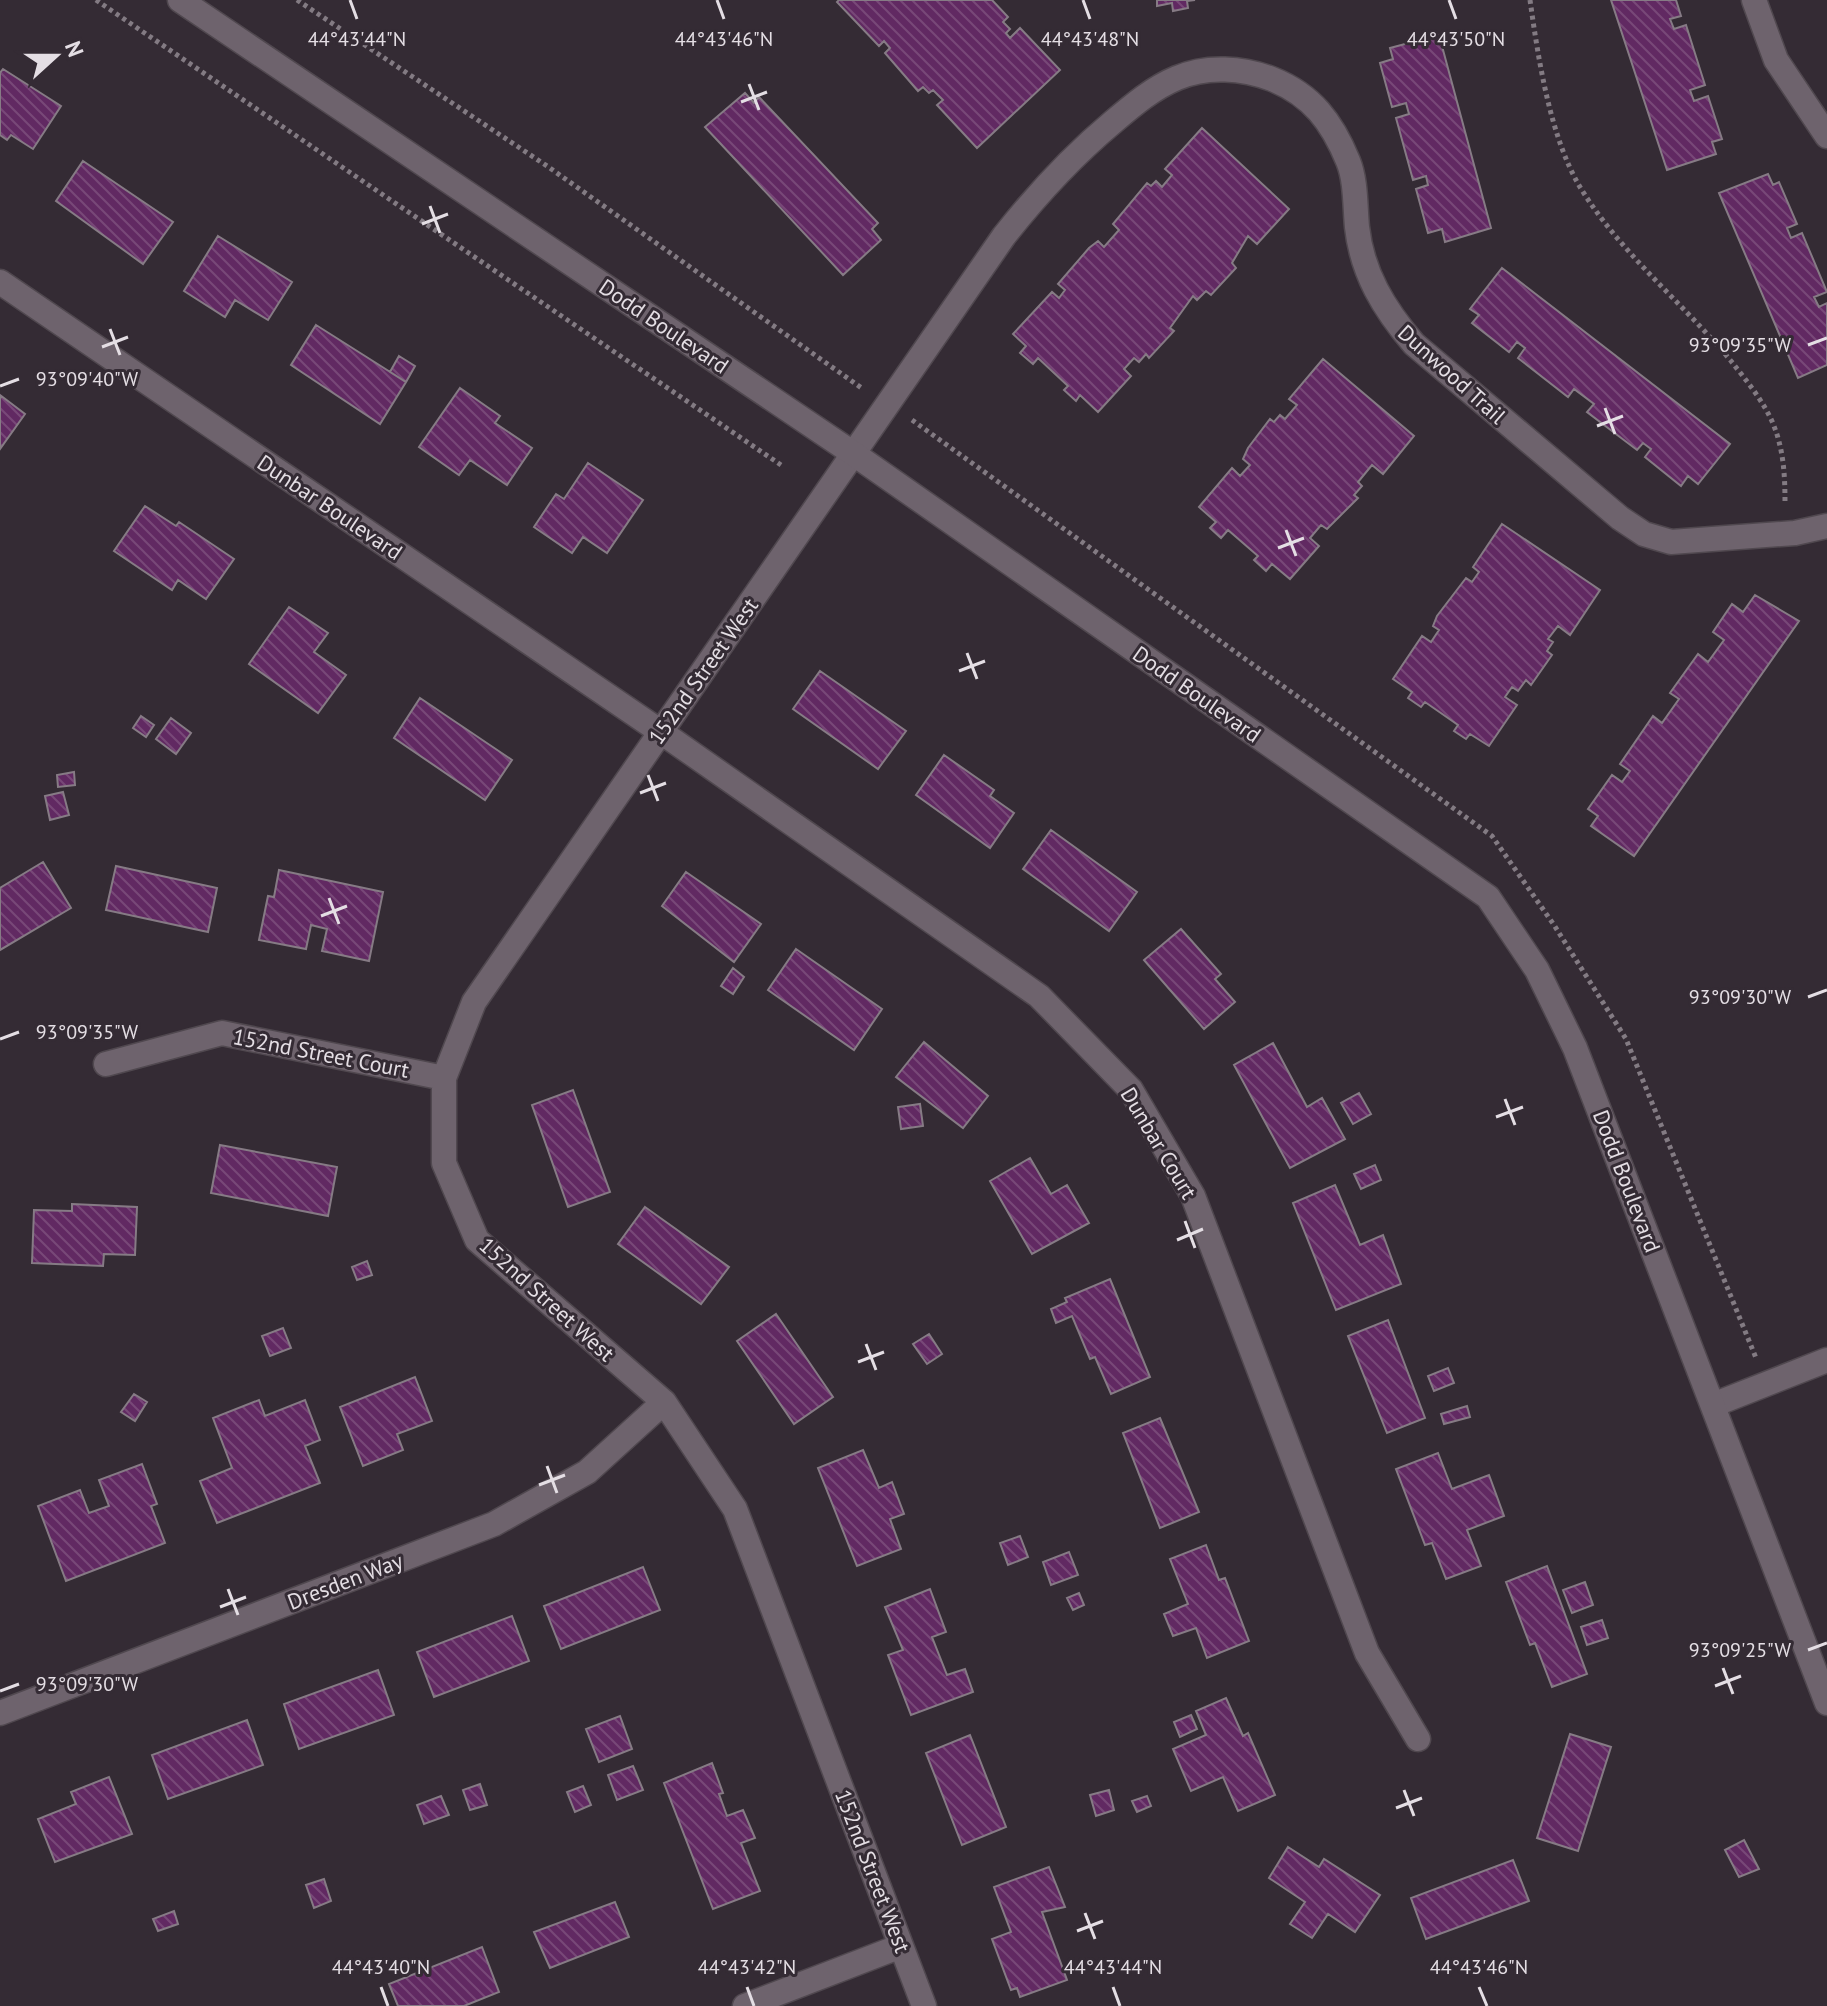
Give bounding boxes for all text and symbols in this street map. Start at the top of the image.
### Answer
north arrow [16,16,96,96]
text: 44°43'44"N [308,26,406,52]
text: 44°43'46"N [675,26,773,52]
text: 44°43'48"N [1041,26,1139,52]
text: 44°43'50"N [1407,26,1505,52]
text: N [59,37,90,61]
street label: Dodd Boulevard [594,272,734,380]
street label: Dunwood Trail [1392,318,1512,430]
text: 93°09'35"W [1689,332,1792,358]
text: 93°09'40"W [36,366,139,392]
street label: Dunbar Boulevard [252,448,408,566]
street label: 152nd Street West [642,592,764,750]
street label: Dodd Boulevard [1127,639,1267,749]
text: 93°09'30"W [1689,984,1792,1010]
text: 93°09'35"W [36,1019,139,1045]
street label: 152nd Street Court [231,1022,412,1084]
street label: Dunbar Court [1115,1082,1204,1204]
street label: Dodd Boulevard [1587,1106,1667,1256]
street label: 152nd Street West [474,1231,621,1367]
street label: Dresden Way [283,1546,407,1616]
text: 93°09'25"W [1689,1637,1792,1663]
text: 93°09'30"W [36,1671,139,1697]
street label: 152nd Street West [829,1785,917,1957]
text: 44°43'40"N [332,1954,430,1980]
text: 44°43'42"N [698,1954,796,1980]
text: 44°43'44"N [1064,1954,1162,1980]
text: 44°43'46"N [1430,1954,1528,1980]

